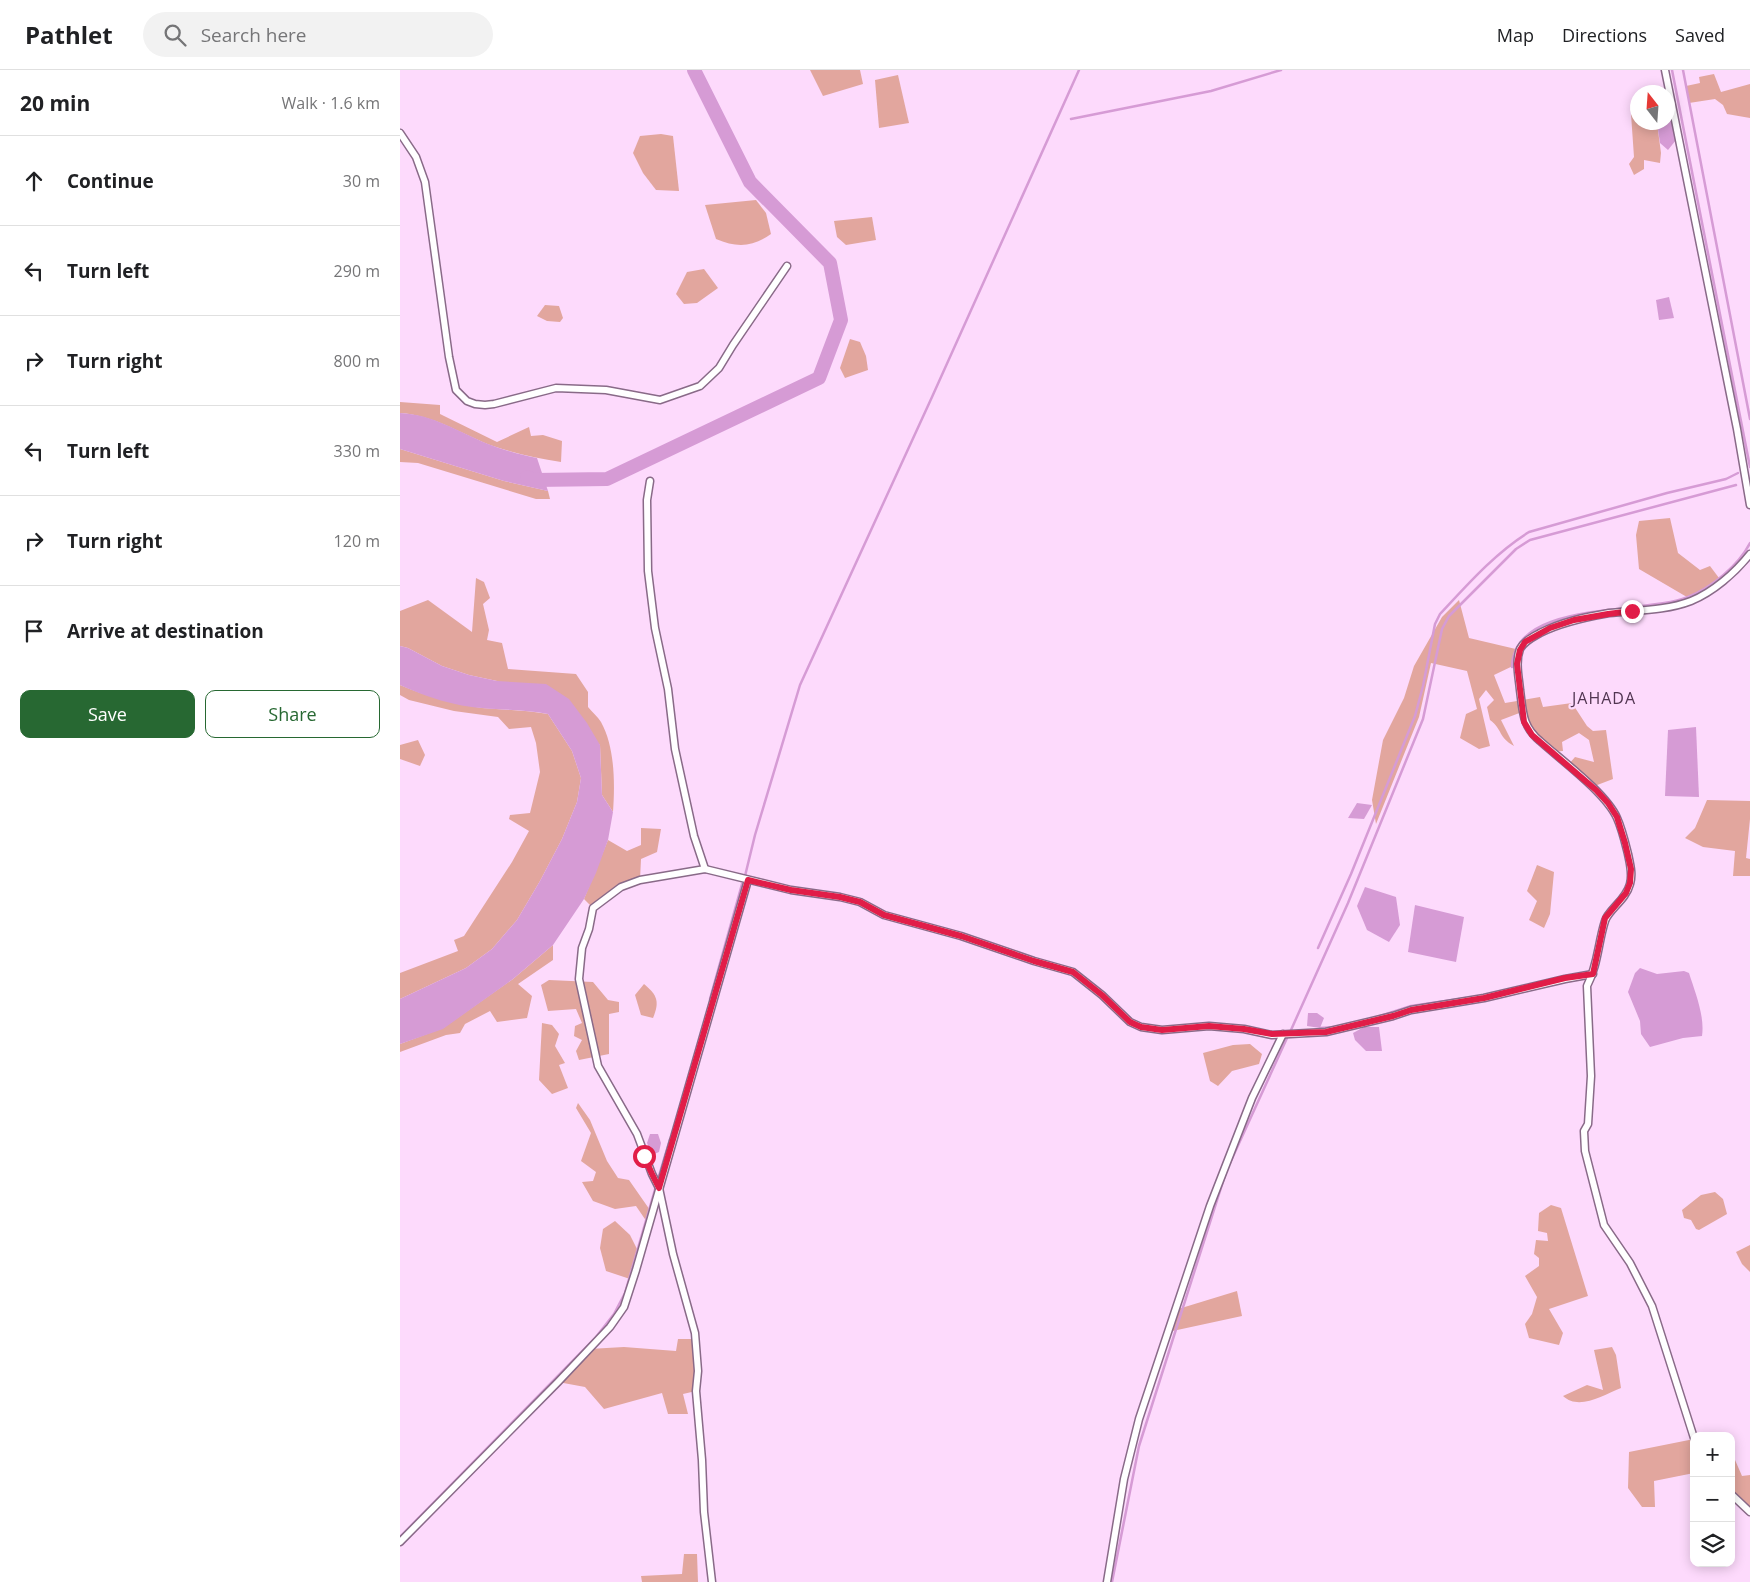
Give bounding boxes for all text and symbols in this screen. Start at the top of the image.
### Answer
search box [143,12,493,57]
text: Pathlet [25,18,113,51]
icon: search [161,21,189,49]
text: Search here [201,22,307,48]
text: Map [1497,23,1534,47]
text: Directions [1562,23,1647,47]
text: Saved [1675,23,1725,47]
north arrow [1630,85,1675,130]
text: 20 min [20,89,90,117]
text: Walk · 1.6 km [282,92,380,114]
icon: ahead [20,167,48,195]
text: Continue [67,168,154,194]
text: 30 m [343,170,380,192]
icon: left [20,257,48,285]
text: Turn left [67,258,149,284]
text: 290 m [334,260,380,282]
icon: right [20,347,48,375]
text: Turn right [67,348,162,374]
text: 800 m [334,350,380,372]
icon: left [20,437,48,465]
text: Turn left [67,438,149,464]
text: 330 m [334,440,380,462]
icon: right [20,527,48,555]
text: Turn right [67,528,162,554]
text: 120 m [334,530,380,552]
route end [1621,600,1644,623]
icon: arrive [20,617,48,645]
text: Arrive at destination [67,618,264,644]
district label: JAHADA [1570,687,1636,709]
button: Save [20,690,195,738]
button: Share [205,690,380,738]
route start [633,1145,656,1168]
map controls [1690,1432,1735,1567]
button: + [1690,1432,1735,1477]
button: − [1690,1477,1735,1522]
button: layers [1690,1522,1735,1567]

